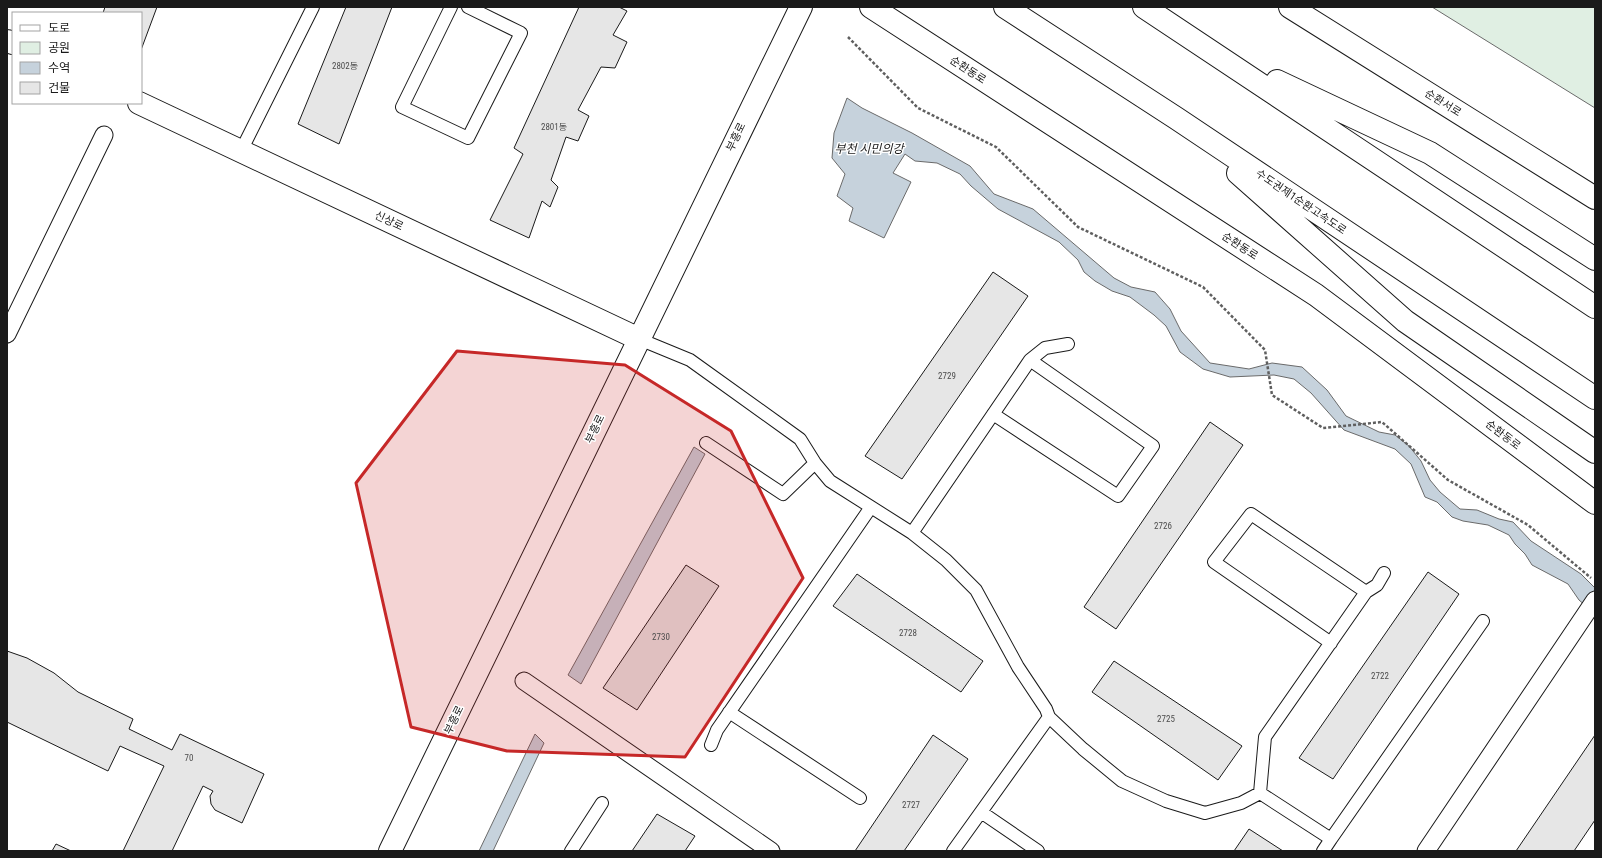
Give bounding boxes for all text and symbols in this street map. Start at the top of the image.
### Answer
legend [12,12,142,104]
text: 도로 [48,21,70,35]
text: 공원 [48,41,70,55]
street label: 순환동로 [947,54,989,86]
text: 수역 [48,61,70,75]
house number: 2802동 [332,61,358,71]
text: 건물 [48,81,70,95]
street label: 순환서로 [1422,87,1464,119]
street label: 부흥로 [724,121,748,153]
house number: 2801동 [541,122,567,132]
water label: 부천 시민의강 [835,142,905,156]
street label: 수도권제1순환고속도로 [1253,167,1349,237]
street label: 신상로 [372,209,406,233]
street label: 순환동로 [1219,230,1261,262]
house number: 2729 [938,371,956,381]
street label: 부흥로 [583,413,607,445]
street label: 순환동로 [1483,418,1523,452]
house number: 2726 [1154,521,1172,531]
house number: 2728 [899,628,917,638]
house number: 2730 [652,632,670,642]
house number: 2722 [1371,671,1389,681]
street label: 부흥로 [442,704,466,736]
house number: 2725 [1157,714,1175,724]
house number: 70 [185,753,193,763]
house number: 2727 [902,800,920,810]

